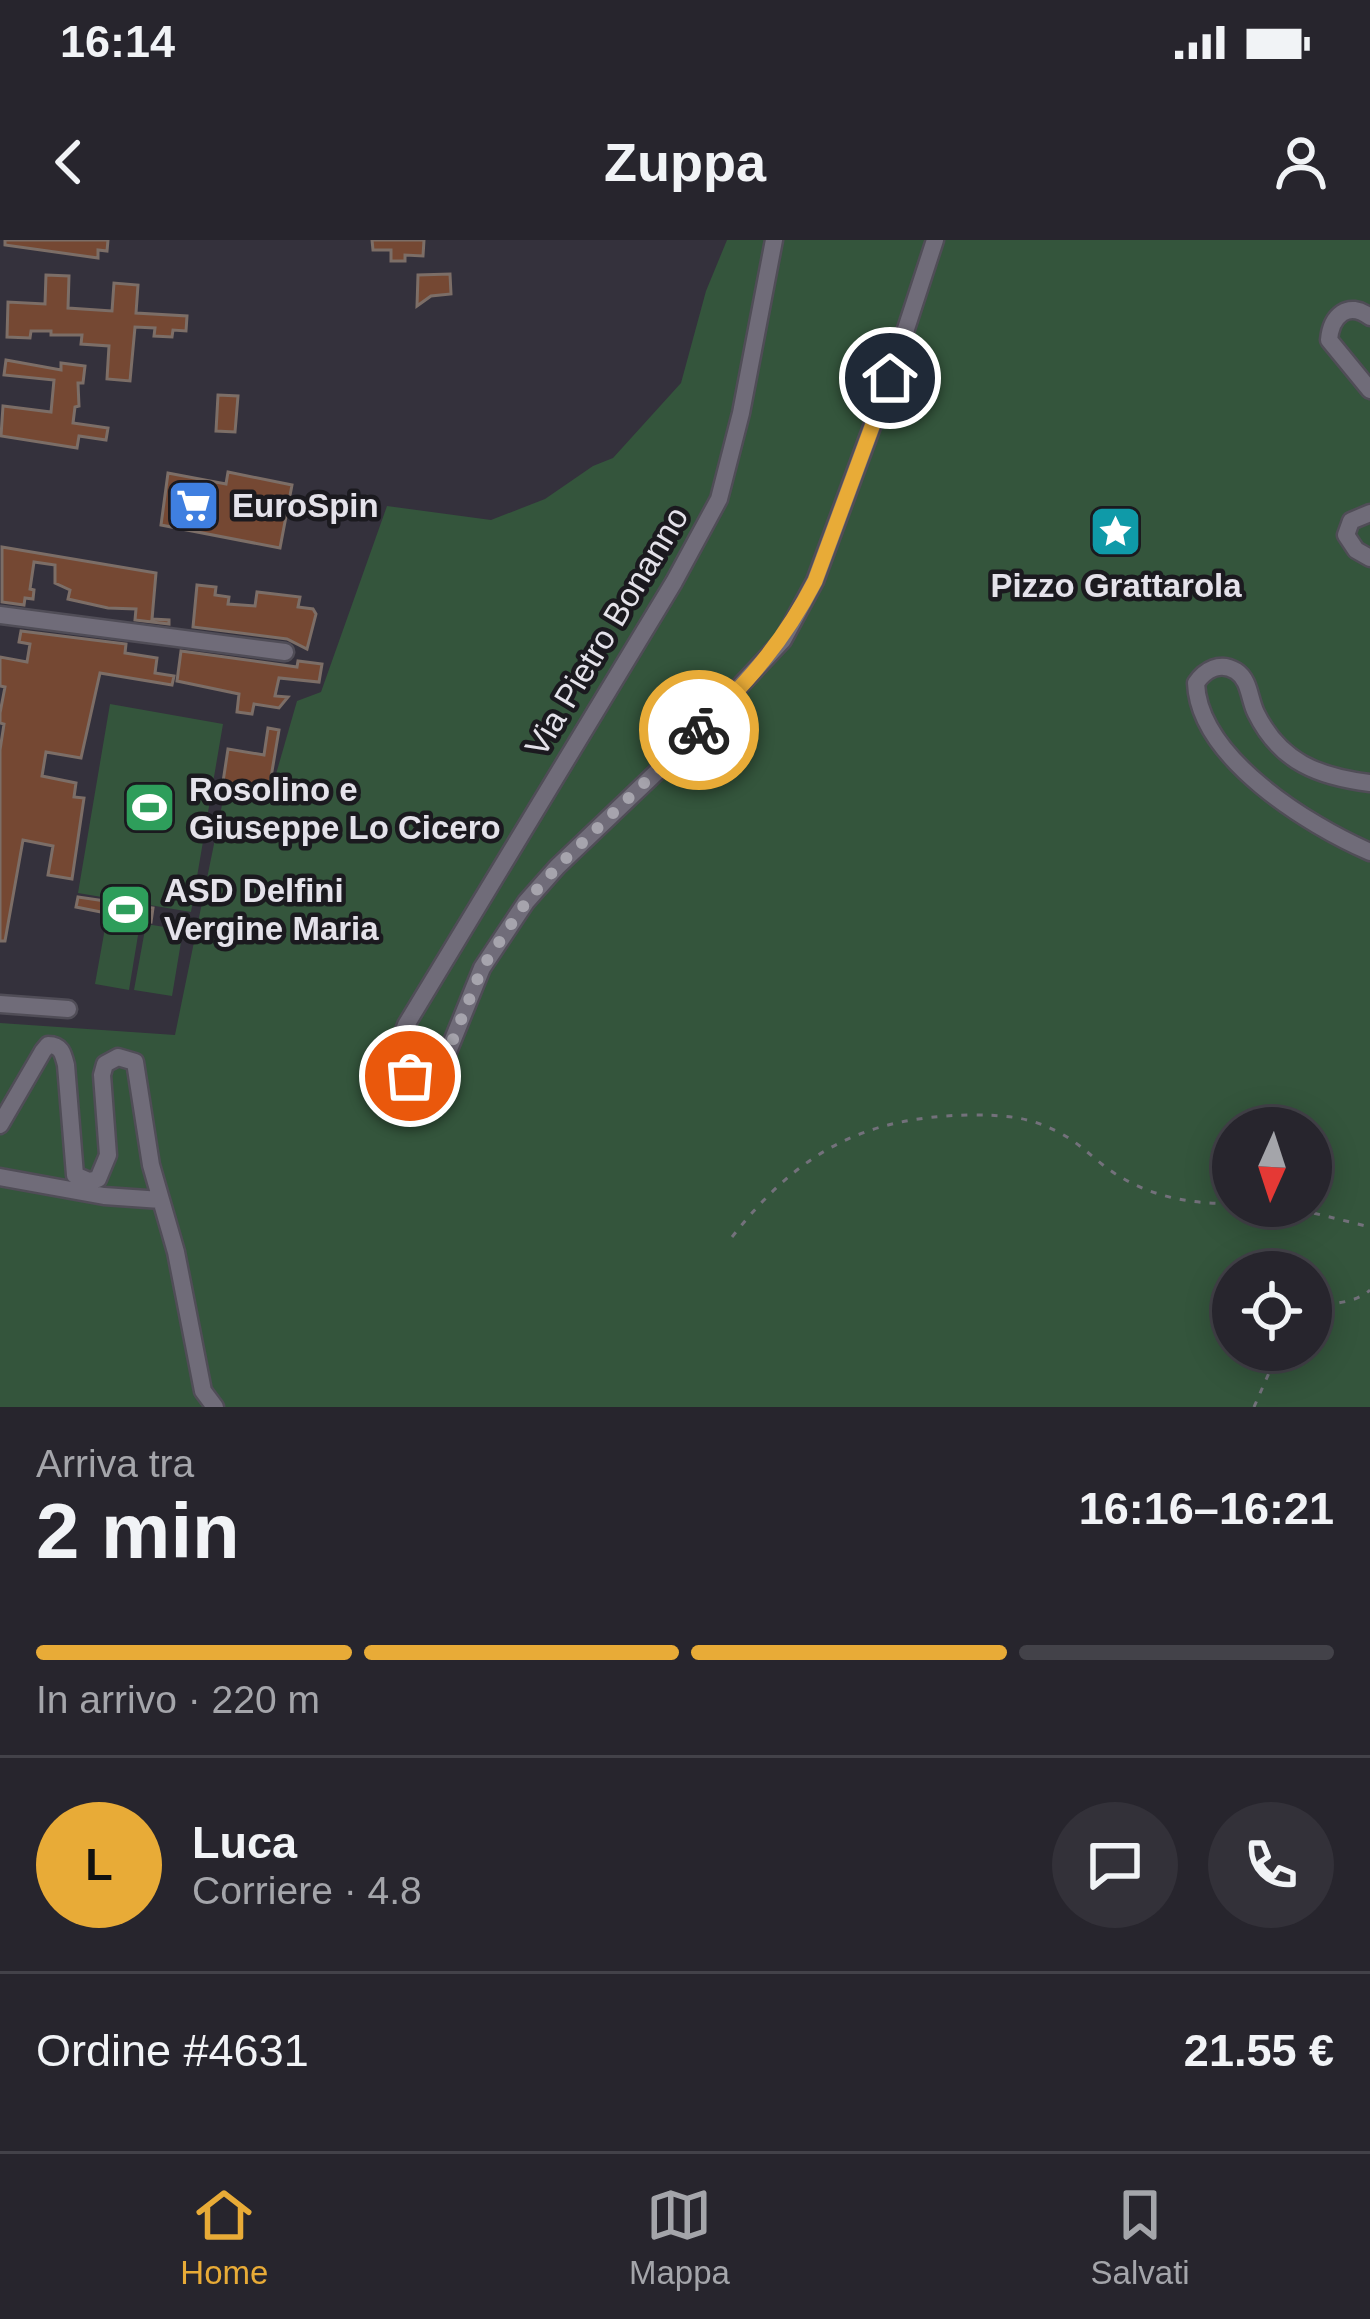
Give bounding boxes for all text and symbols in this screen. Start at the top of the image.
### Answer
text: 16:14 [60,16,175,67]
icon: back [36,129,102,195]
icon: person [1268,129,1334,195]
text: Zuppa [604,132,766,192]
pin [839,327,941,429]
icon: home [857,345,923,411]
supermarket icon: EuroSpin [165,477,221,533]
place label: EuroSpin [232,487,379,524]
street label: Via Pietro Bonanno [517,500,695,762]
place icon: Pizzo Grattarola [1088,503,1144,559]
place label: Pizzo Grattarola [990,567,1242,604]
courier [639,670,759,790]
icon: bike [666,697,732,763]
place label: Rosolino e Giuseppe Lo Cicero [189,771,501,846]
sports icon: Rosolino e Giuseppe Lo Cicero [122,780,178,836]
place label: ASD Delfini Vergine Maria [164,872,379,947]
sports icon: ASD Delfini Vergine Maria [97,881,153,937]
pin [359,1025,461,1127]
icon: bag [377,1043,443,1109]
north arrow [1212,1107,1332,1227]
map controls [1212,1107,1332,1371]
button: locate [1212,1251,1332,1371]
text: Arriva tra [36,1442,194,1485]
text: 16:16–16:21 [1079,1483,1334,1534]
text: 2 min [36,1487,240,1575]
text: In arrivo · 220 m [36,1678,320,1721]
button: chat [1052,1802,1178,1928]
button: phone [1208,1802,1334,1928]
text: Luca [192,1817,297,1868]
text: L [85,1839,113,1890]
text: Corriere · 4.8 [192,1869,422,1912]
text: Ordine #4631 [36,2025,309,2076]
text: 21.55 € [1184,2025,1334,2076]
tab: Home [180,2182,268,2292]
tab: Mappa [629,2182,730,2292]
tab: Salvati [1091,2182,1190,2292]

